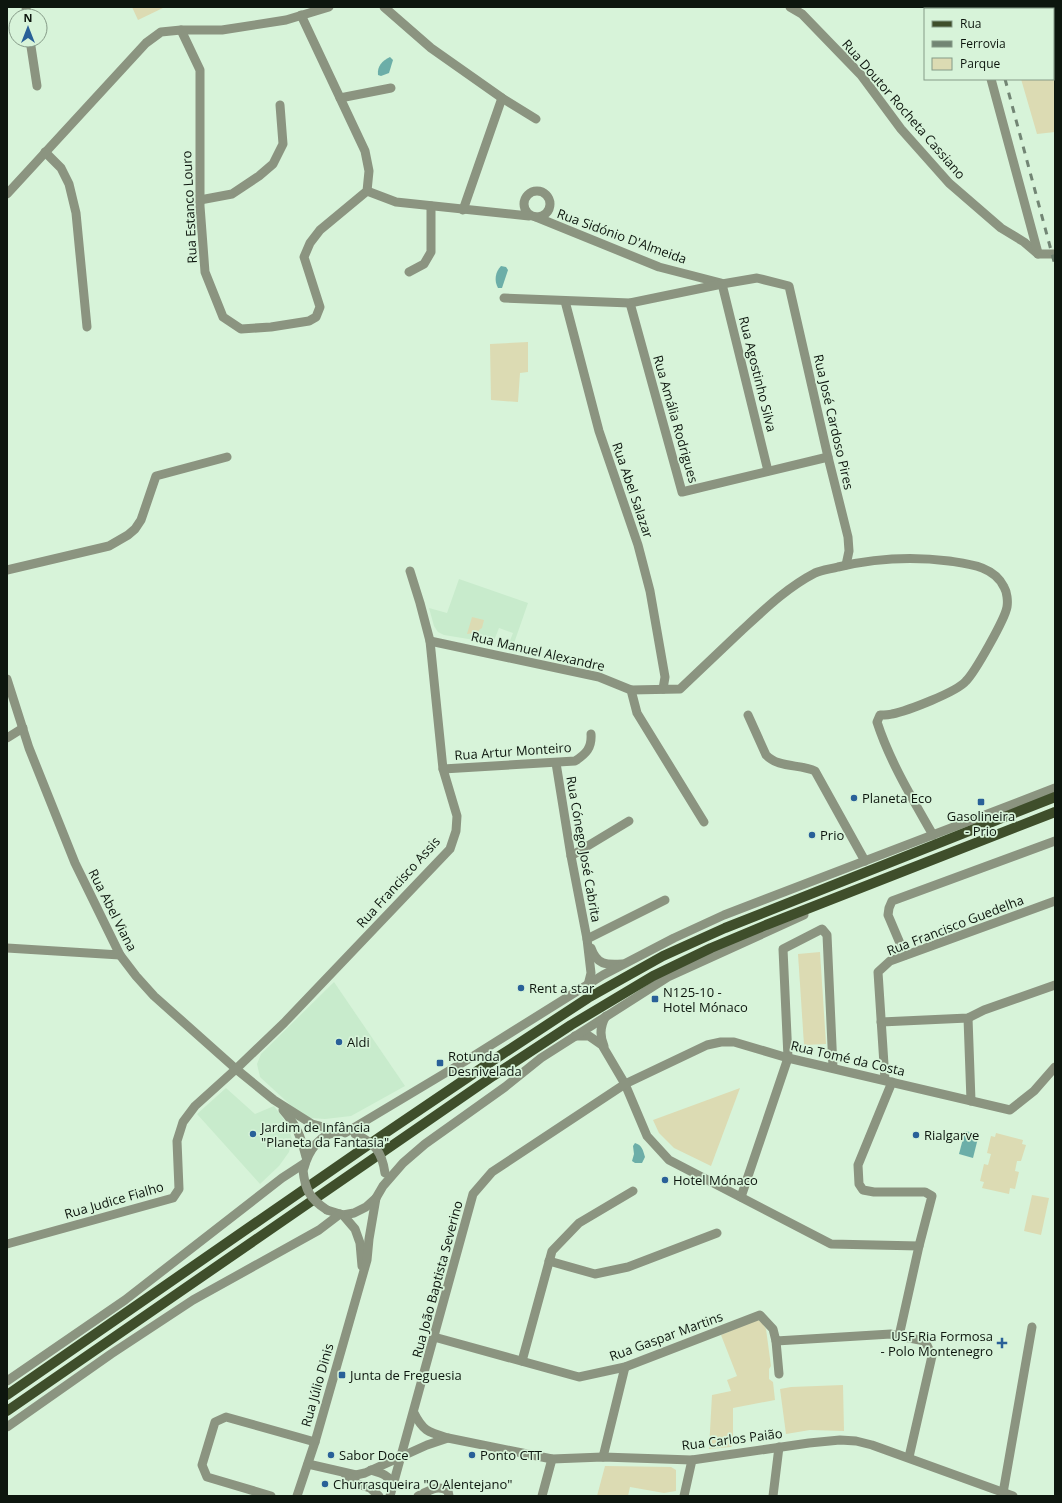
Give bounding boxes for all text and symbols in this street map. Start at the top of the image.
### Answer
north arrow [8,8,48,48]
legend [924,8,1054,80]
text: N [24,10,32,25]
text: Rua [960,15,981,32]
street label: Rua Doutor Rocheta Cassiano [838,35,970,183]
text: Ferrovia [960,35,1006,52]
text: Parque [960,55,1000,72]
street label: Rua Estanco Louro [177,150,201,264]
street label: Rua Sidónio D'Almeida [555,204,689,268]
street label: Rua Agostinho Silva [735,314,781,434]
street label: Rua José Cardoso Pires [810,352,858,492]
street label: Rua Amália Rodrigues [649,353,703,485]
street label: Rua Abel Salazar [608,440,658,541]
street label: Rua Manuel Alexandre [469,627,607,675]
street label: Rua Artur Monteiro [454,738,572,764]
street label: Rua Cónego José Cabrita [562,774,606,924]
place label: Planeta Eco [862,789,932,807]
marker: Planeta Eco [849,793,859,803]
marker: Gasolineira - Prio [976,797,986,807]
place label: Gasolineira - Prio [947,807,1015,840]
place label: Prio [820,826,844,844]
marker: Prio [807,830,817,840]
street label: Rua Francisco Assis [352,832,444,932]
street label: Rua Abel Viana [85,866,141,954]
street label: Rua Francisco Guedelha [884,891,1026,959]
place label: Rent a star [529,979,595,997]
marker: Rent a star [516,983,526,993]
place label: N125-10 - Hotel Mónaco [663,983,748,1016]
marker: N125-10 - Hotel Mónaco [650,994,660,1004]
place label: Aldi [347,1033,370,1051]
street label: Rua Tomé da Costa [789,1036,907,1080]
marker: Aldi [334,1037,344,1047]
place label: Rotunda Desnivelada [448,1047,522,1080]
marker: Rotunda Desnivelada [435,1058,445,1068]
place label: Jardim de Infância "Planeta da Fantasia" [259,1118,389,1151]
place label: Rialgarve [924,1126,979,1144]
marker: Jardim de Infância "Planeta da Fantasia" [248,1129,258,1139]
marker: Rialgarve [911,1130,921,1140]
place label: Hotel Mónaco [673,1171,758,1189]
marker: Hotel Mónaco [660,1175,670,1185]
street label: Rua Judice Fialho [62,1177,166,1223]
street label: Rua João Baptista Severino [407,1198,467,1360]
street label: Rua Gaspar Martins [607,1307,725,1365]
place label: USF Ria Formosa - Polo Montenegro [880,1327,993,1360]
marker: USF Ria Formosa - Polo Montenegro [996,1337,1008,1349]
street label: Rua Júlio Dinis [296,1341,338,1429]
place label: Junta de Freguesia [348,1366,462,1384]
marker: Junta de Freguesia [337,1370,347,1380]
street label: Rua Carlos Paião [681,1424,784,1454]
place label: Sabor Doce [339,1446,409,1464]
place label: Ponto CTT [480,1446,543,1464]
marker: Sabor Doce [326,1450,336,1460]
marker: Ponto CTT [467,1450,477,1460]
place label: Churrasqueira "O Alentejano" [333,1475,512,1493]
marker: Churrasqueira "O Alentejano" [320,1479,330,1489]

